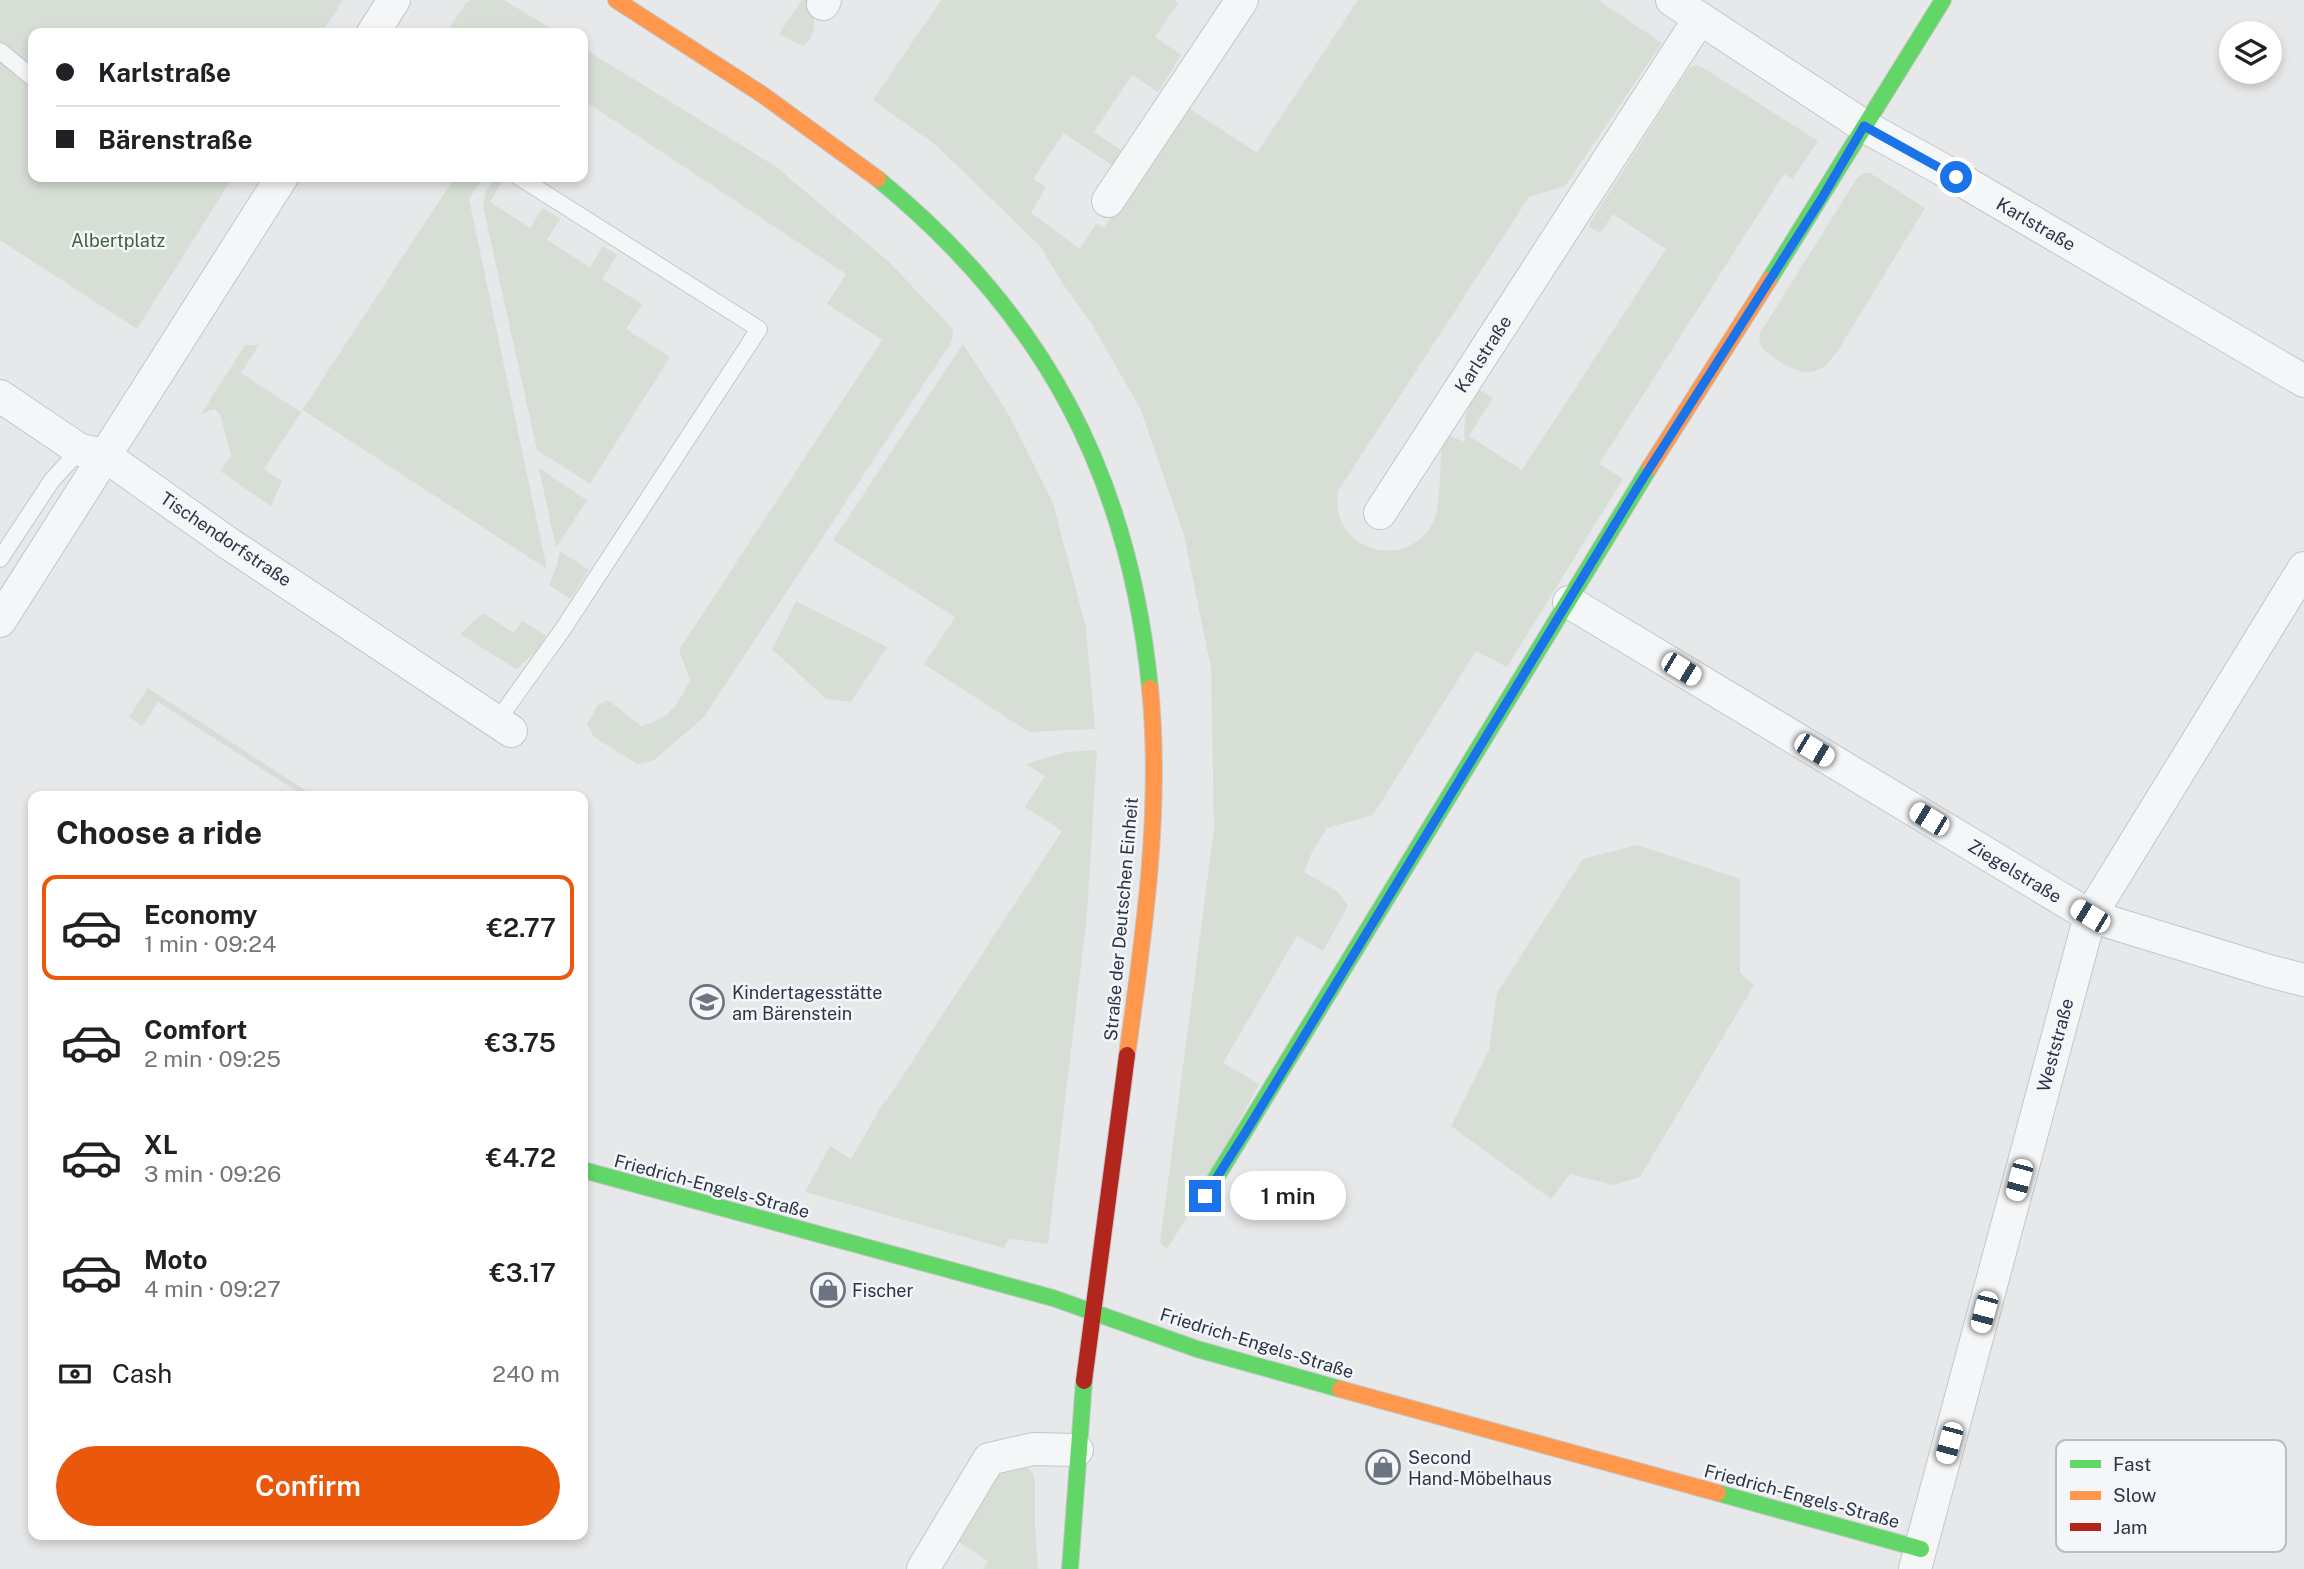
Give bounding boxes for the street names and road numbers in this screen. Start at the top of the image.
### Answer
street label: Karlstraße [1993,193,2079,255]
street label: Karlstraße [1450,312,1516,396]
street label: Tischendorfstraße [157,487,295,591]
street label: Straße der Deutschen Einheit [1100,796,1142,1042]
street label: Ziegelstraße [1964,835,2066,907]
street label: Weststraße [2032,996,2078,1094]
street label: Friedrich-Engels-Straße [612,1150,812,1222]
street label: Friedrich-Engels-Straße [1158,1303,1356,1383]
street label: Friedrich-Engels-Straße [1702,1460,1902,1532]

